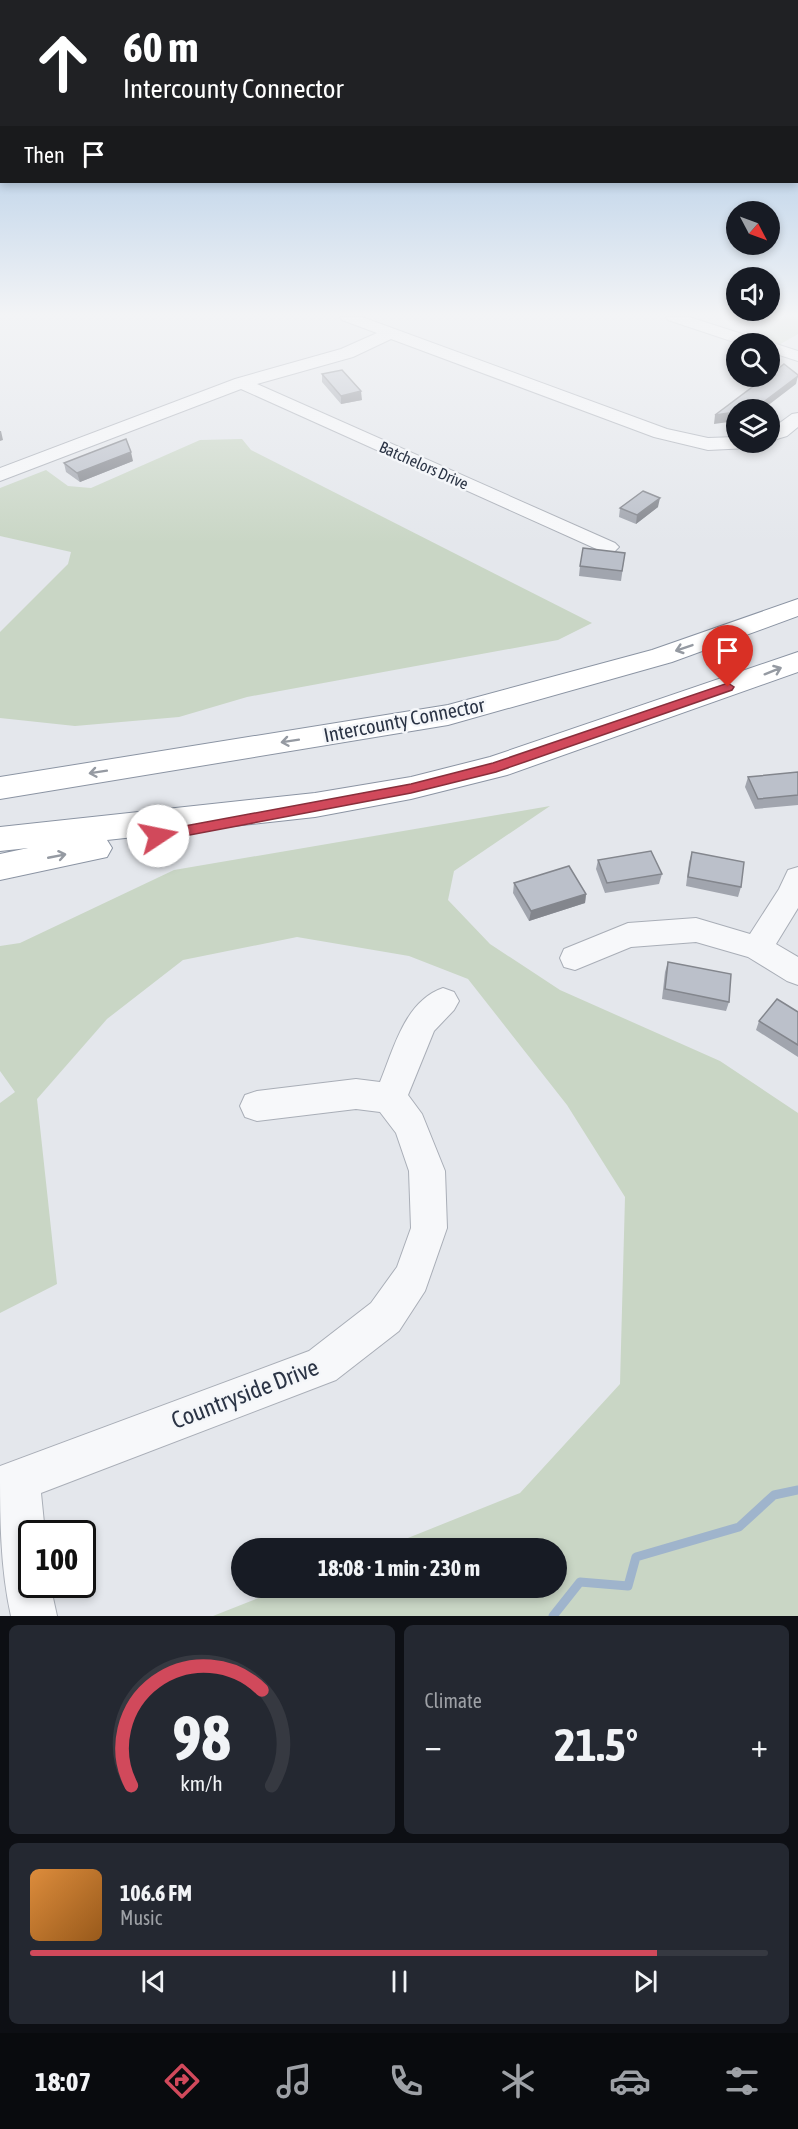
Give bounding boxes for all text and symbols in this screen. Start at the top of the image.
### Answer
text: 60 m [123,23,198,71]
icon: ahead [24,24,102,102]
text: Intercounty Connector [123,73,343,104]
icon: arrive [77,138,110,171]
text: Then [24,142,65,168]
north arrow [726,201,780,255]
map controls [726,201,780,453]
button: sound [726,267,780,321]
button: search [726,333,780,387]
button: layers [726,399,780,453]
street label: Batchelors Drive [377,437,471,493]
pin [702,625,753,687]
icon: arrive [711,634,744,667]
one-way arrow [675,644,694,655]
one-way arrow [763,665,782,676]
street label: Intercounty Connector [322,692,487,746]
one-way arrow [281,736,301,747]
one-way arrow [88,767,108,778]
position arrow [126,804,190,868]
one-way arrow [47,850,67,861]
street label: Countryside Drive [167,1353,322,1434]
speed limit sign: 100 [18,1520,96,1598]
text: 18:08 · 1 min · 230 m [318,1555,480,1581]
text: Climate [425,1689,482,1712]
text: 98 [172,1702,231,1773]
text: 21.5° [554,1719,638,1771]
text: − [425,1726,442,1764]
text: + [751,1726,768,1764]
text: km/h [180,1772,223,1797]
text: 106.6 FM [120,1880,192,1906]
text: Music [120,1906,162,1929]
icon: previous [137,1965,170,1998]
icon: pause [383,1965,416,1998]
icon: next [629,1965,662,1998]
icon: directions [161,2060,203,2102]
icon: music [273,2060,315,2102]
icon: phone [385,2060,427,2102]
icon: climate [497,2060,539,2102]
icon: car [609,2060,651,2102]
icon: filters [721,2060,763,2102]
text: 18:07 [35,2066,91,2097]

